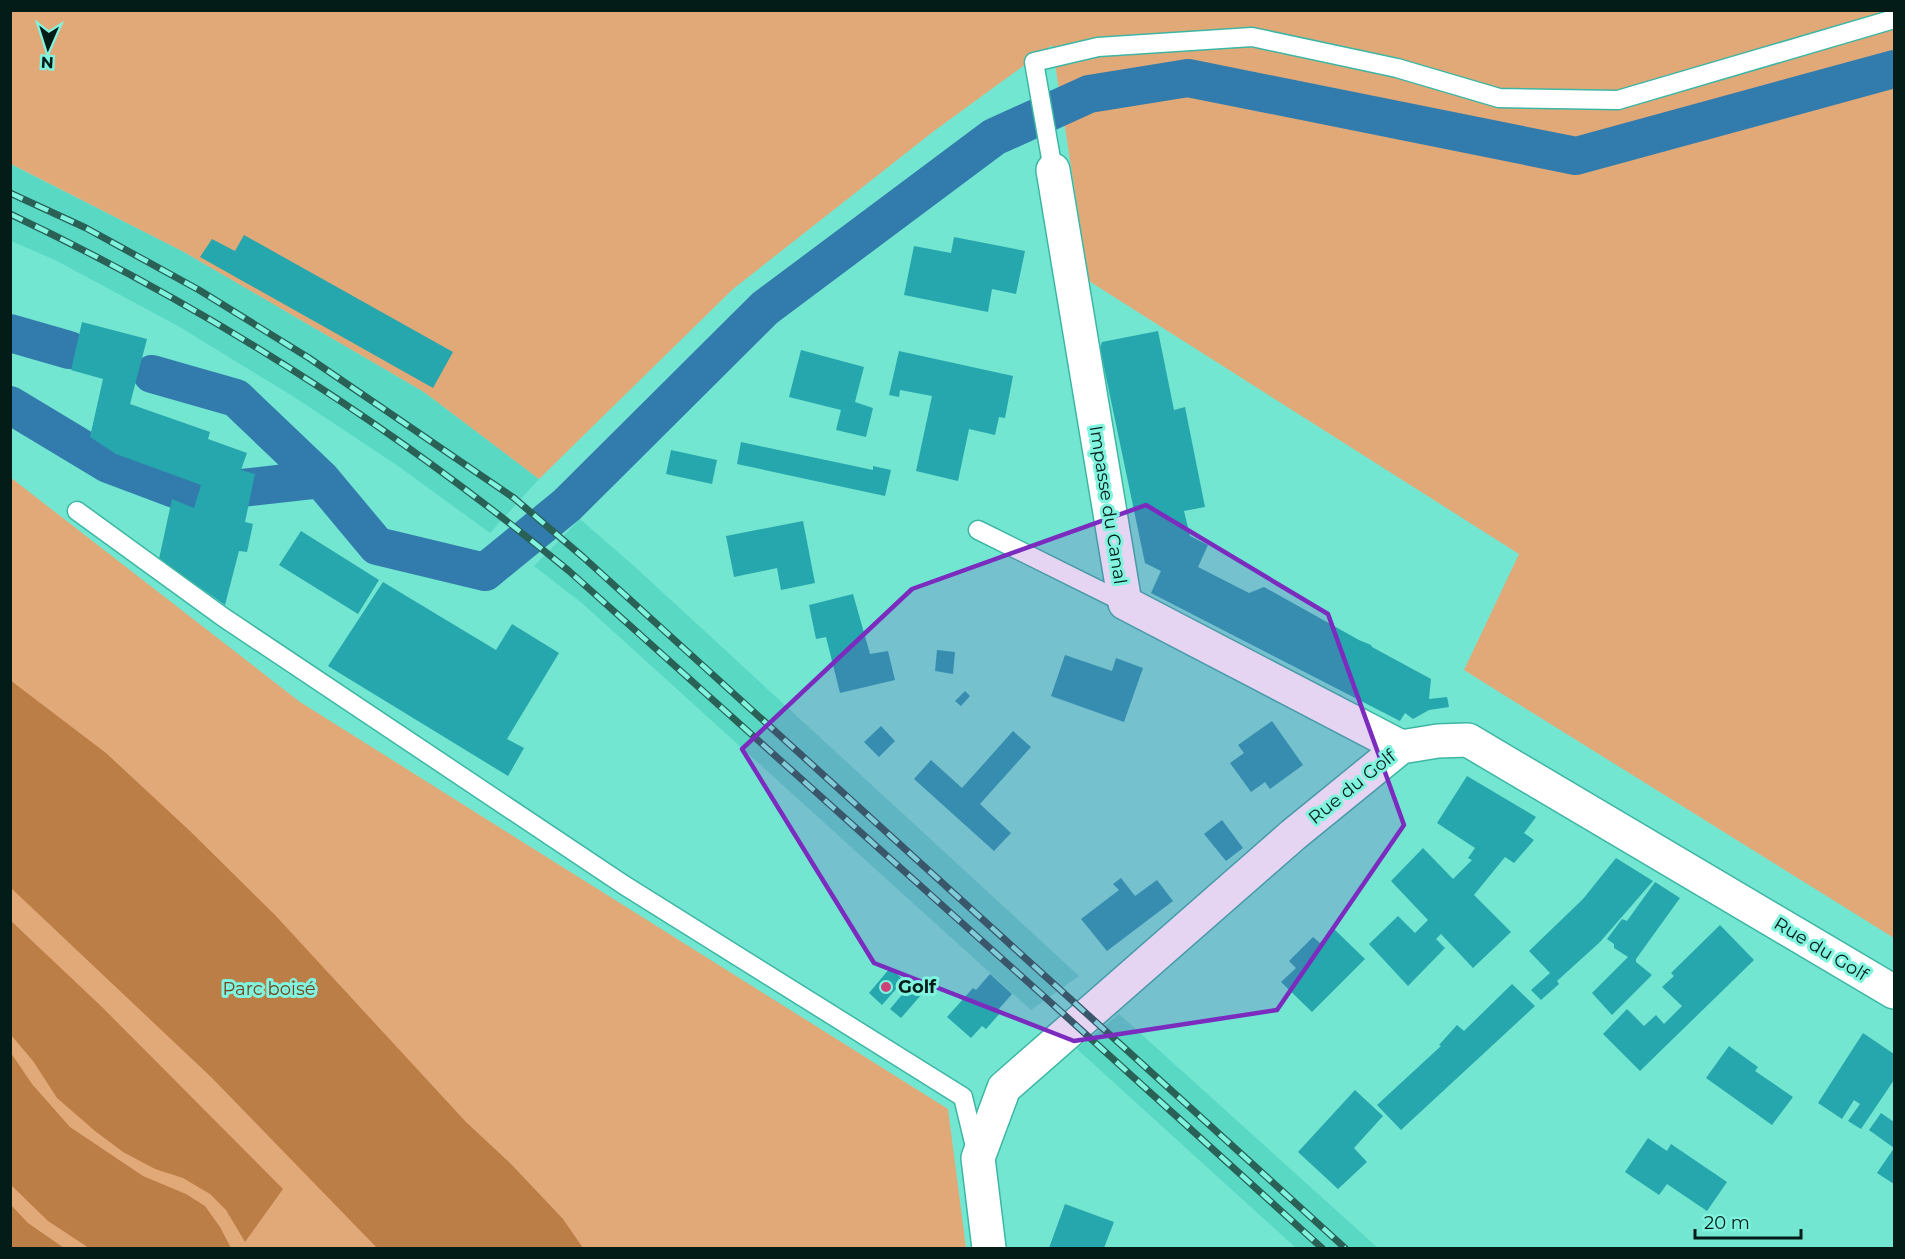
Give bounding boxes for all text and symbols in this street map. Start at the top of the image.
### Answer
north arrow [18,18,78,78]
text: N [40,53,54,72]
street label: Impasse du Canal [1085,424,1131,586]
street label: Rue du Golf [1304,745,1401,829]
street label: Rue du Golf [1770,912,1873,986]
place label: Golf [898,976,937,998]
park label: Parc boisé [222,978,316,1000]
marker: Golf [879,980,893,994]
scale bar [1695,1202,1802,1240]
text: 20 m [1704,1212,1750,1234]

